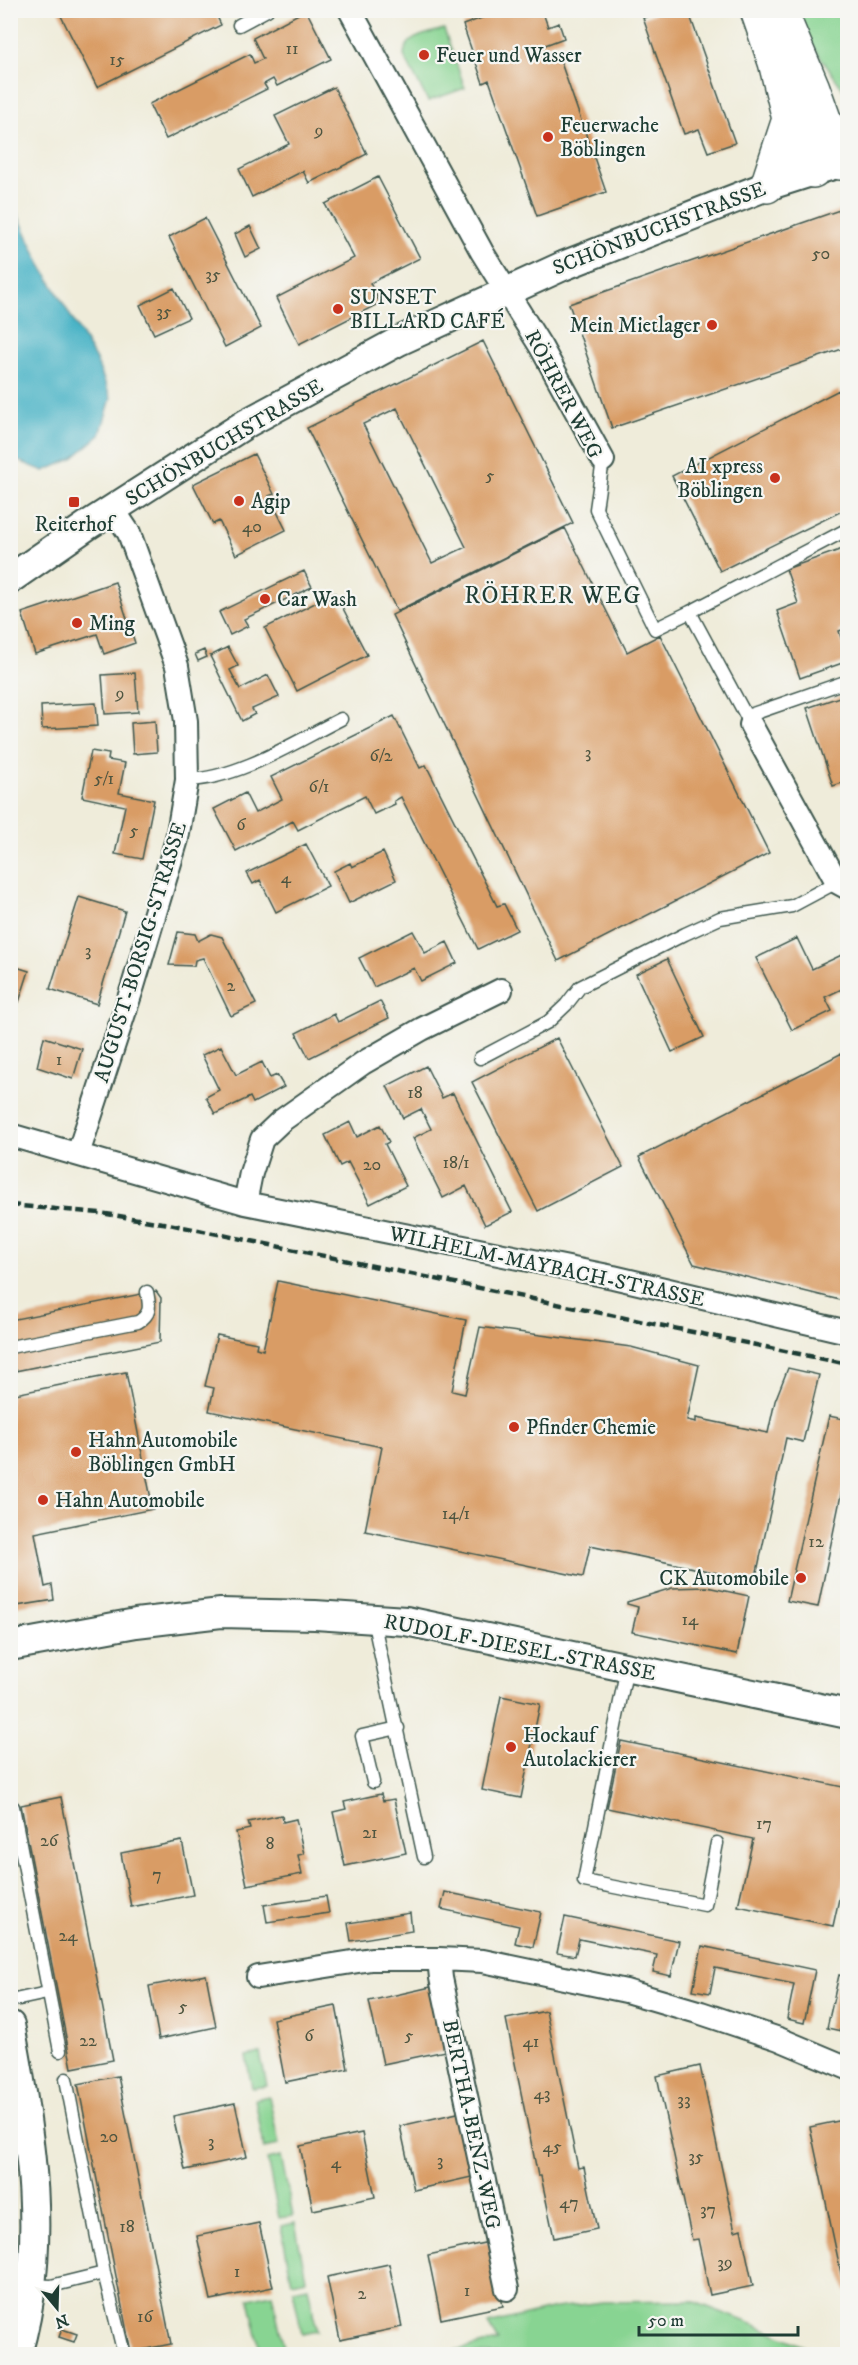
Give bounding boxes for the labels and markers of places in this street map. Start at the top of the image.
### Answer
place label: Feuer und Wasser [436,43,582,69]
marker: Feuer und Wasser [417,48,431,62]
place label: Feuerwache Böblingen [560,113,659,163]
marker: Feuerwache Böblingen [541,130,555,144]
place label: SUNSET BILLARD CAFÉ [350,285,505,335]
marker: SUNSET BILLARD CAFÉ [331,302,345,316]
place label: Mein Mietlager [570,313,700,339]
marker: Mein Mietlager [705,318,719,332]
place label: AI xpress Böblingen [677,454,763,504]
marker: AI xpress Böblingen [768,471,782,485]
place label: Agip [251,489,291,515]
marker: Agip [232,494,246,508]
marker: Reiterhof [67,495,81,509]
place label: Reiterhof [35,512,117,538]
place label: Car Wash [277,587,357,613]
marker: Car Wash [258,592,272,606]
place label: Ming [89,611,136,637]
marker: Ming [70,616,84,630]
place label: Pfinder Chemie [526,1415,656,1441]
marker: Pfinder Chemie [507,1420,521,1434]
place label: Hahn Automobile Böblingen GmbH [88,1428,238,1478]
marker: Hahn Automobile Böblingen GmbH [69,1445,83,1459]
place label: Hahn Automobile [55,1488,205,1514]
marker: Hahn Automobile [36,1493,50,1507]
place label: CK Automobile [659,1566,789,1592]
marker: CK Automobile [794,1571,808,1585]
place label: Hockauf Autolackierer [523,1723,637,1773]
marker: Hockauf Autolackierer [504,1740,518,1754]

